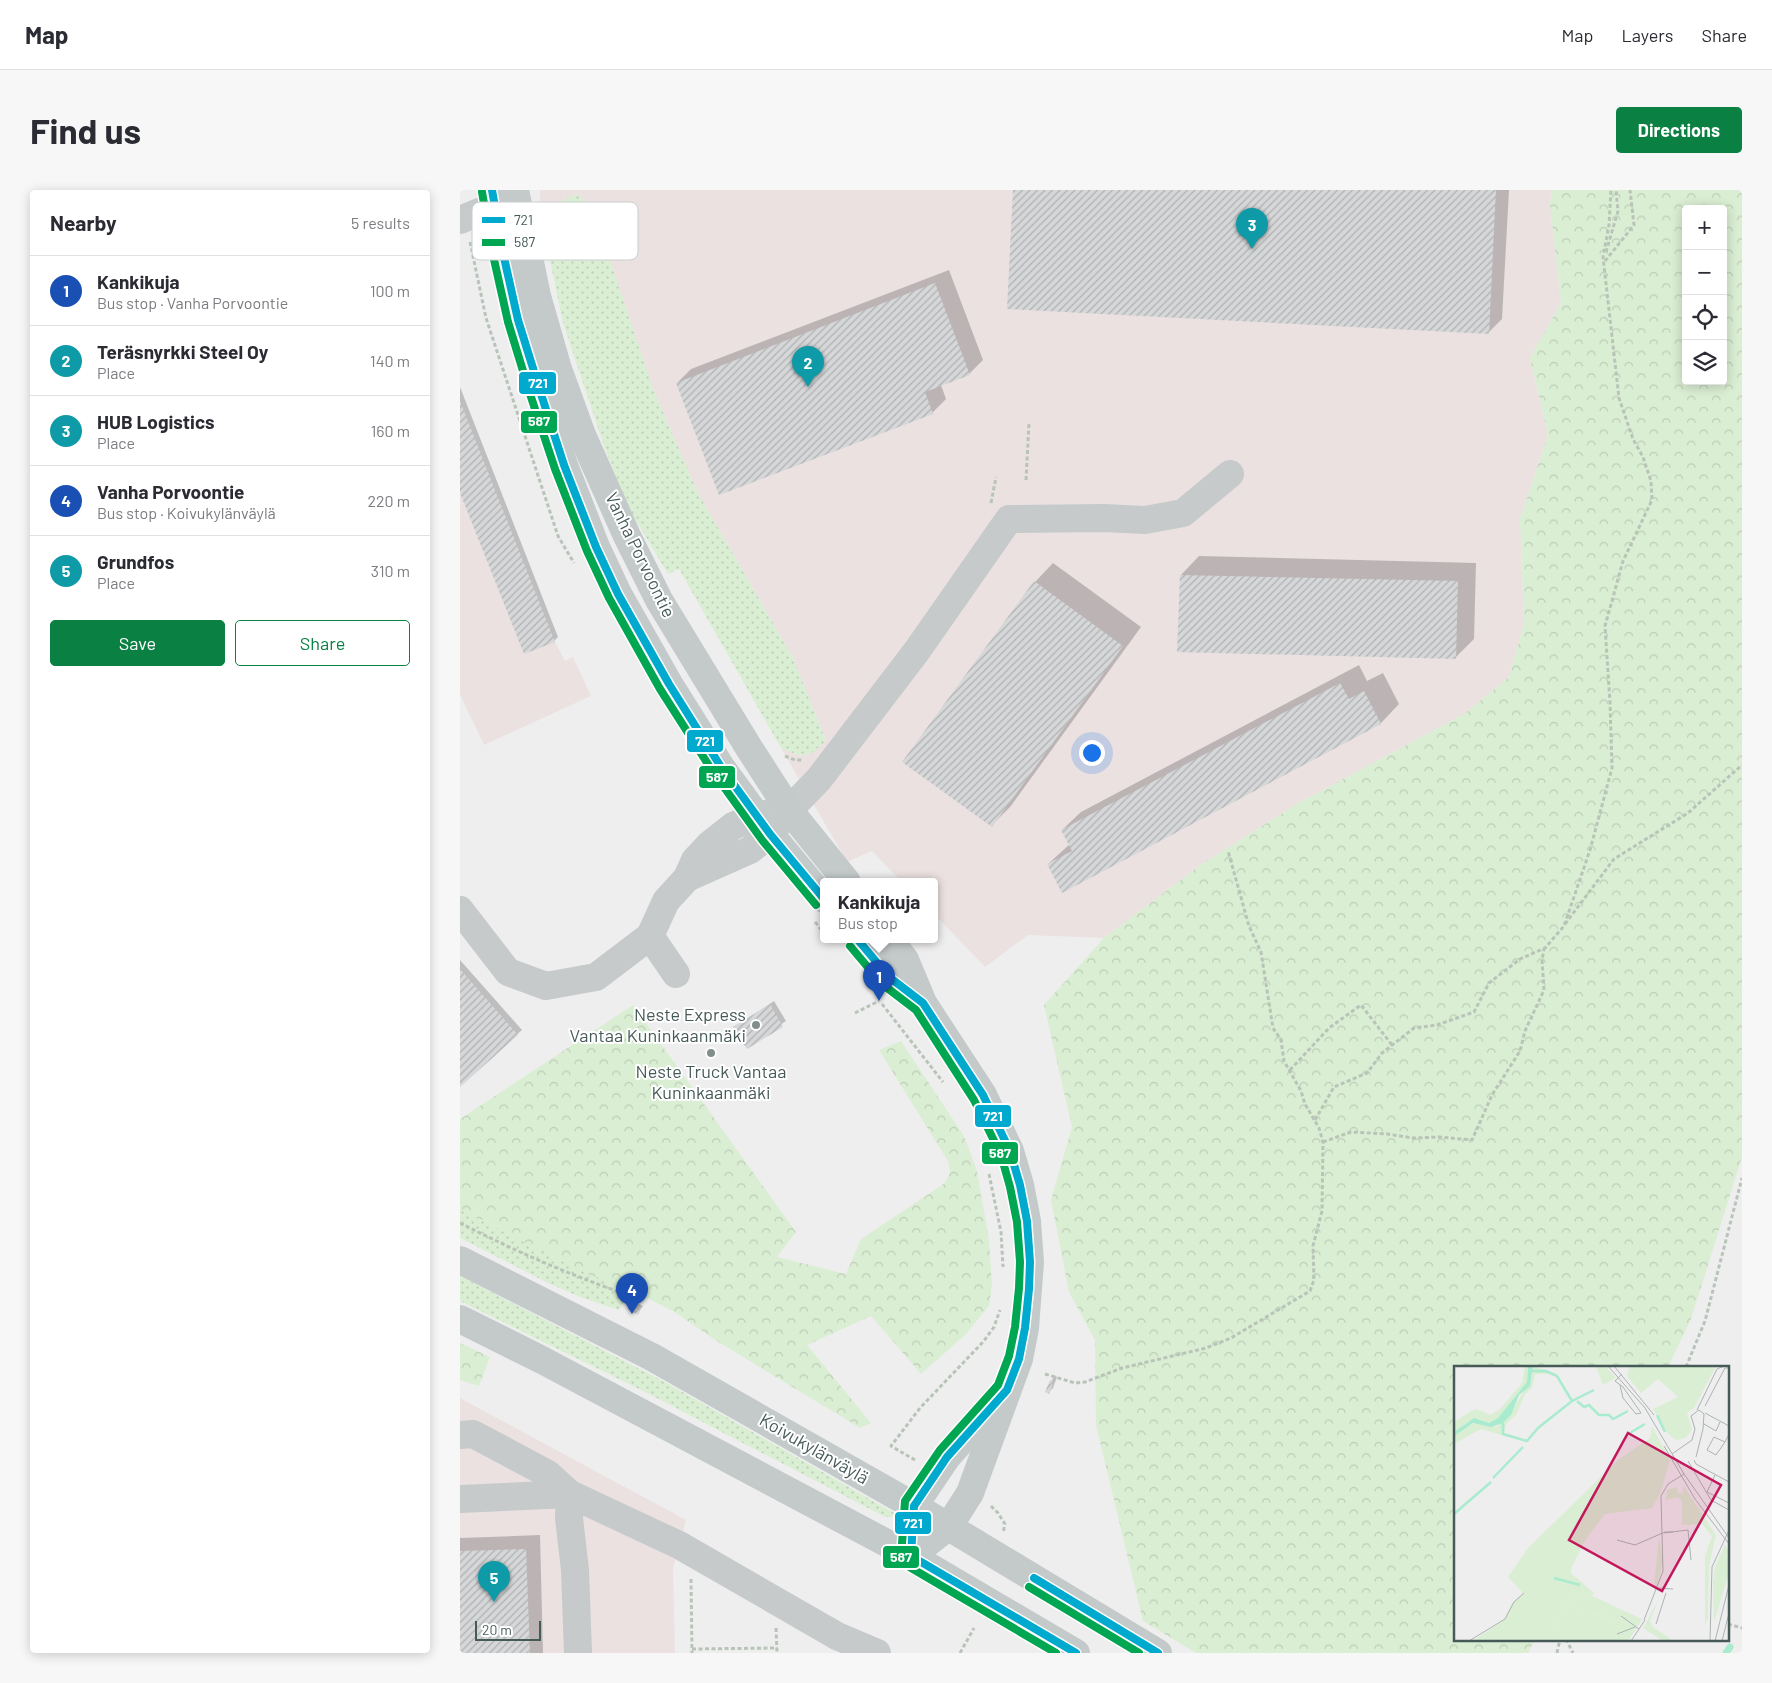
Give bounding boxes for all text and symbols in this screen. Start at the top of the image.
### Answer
text: Map [25,20,68,49]
text: Map [1561,24,1593,46]
text: Layers [1621,24,1674,46]
text: Share [1702,24,1747,46]
button: Directions [1616,107,1742,153]
text: Find us [30,109,141,151]
legend [472,202,638,260]
map controls [1682,205,1727,385]
button: + [1682,205,1727,250]
pin: 3 [1236,208,1268,249]
text: Nearby [50,210,116,235]
text: 721 [514,211,533,228]
text: 5 results [351,213,410,232]
text: 587 [514,233,535,250]
button: − [1682,250,1727,295]
text: Kankikuja [97,270,180,293]
text: 1 [63,281,69,300]
text: 100 m [370,281,410,300]
text: Bus stop · Vanha Porvoontie [97,293,288,312]
button: locate [1682,295,1727,340]
text: Teräsnyrkki Steel Oy [97,340,268,363]
button: layers [1682,340,1727,385]
pin: 2 [792,346,824,387]
text: 2 [62,351,70,370]
text: 140 m [370,351,410,370]
text: Place [97,363,135,382]
line badge: 721 [518,371,557,395]
text: 721 [528,374,548,391]
text: HUB Logistics [97,410,215,433]
line badge: 587 [520,410,558,434]
text: 587 [528,412,550,429]
text: 3 [62,421,70,440]
text: 160 m [371,421,410,440]
text: Place [97,433,135,452]
text: Vanha Porvoontie [97,480,244,503]
street label: Vanha Porvoontie [601,488,681,621]
text: 4 [61,491,71,510]
text: 220 m [367,491,410,510]
text: Bus stop · Koivukylänväylä [97,503,276,522]
text: Grundfos [97,550,174,573]
text: 5 [62,561,70,580]
text: 310 m [371,561,410,580]
text: Place [97,573,135,592]
button: Save [50,620,225,666]
button: Share [235,620,410,666]
line badge: 721 [686,729,724,753]
text: 721 [695,732,715,749]
your location [1079,740,1105,766]
line badge: 587 [698,765,736,789]
text: 587 [706,768,728,785]
popup [820,878,938,943]
text: Kankikuja [838,890,920,913]
text: Bus stop [838,913,898,932]
pin: 1 [863,960,895,1001]
place label: Neste Express Vantaa Kuninkaanmäki [570,1003,746,1046]
marker: Neste Express Vantaa Kuninkaanmäki [750,1019,762,1031]
marker: Neste Truck Vantaa Kuninkaanmäki [705,1047,717,1059]
place label: Neste Truck Vantaa Kuninkaanmäki [636,1060,786,1103]
line badge: 721 [974,1104,1012,1128]
text: 721 [983,1107,1003,1124]
line badge: 587 [981,1141,1019,1165]
text: 587 [989,1144,1011,1161]
pin: 4 [616,1273,648,1314]
inset map [1454,1366,1730,1640]
street label: Koivukylänväylä [756,1408,873,1488]
line badge: 721 [894,1511,932,1535]
text: 721 [903,1514,923,1531]
line badge: 587 [882,1545,920,1569]
text: 587 [890,1548,912,1565]
pin: 5 [478,1561,510,1602]
scale bar [475,1618,541,1641]
text: 20 m [482,1621,512,1638]

